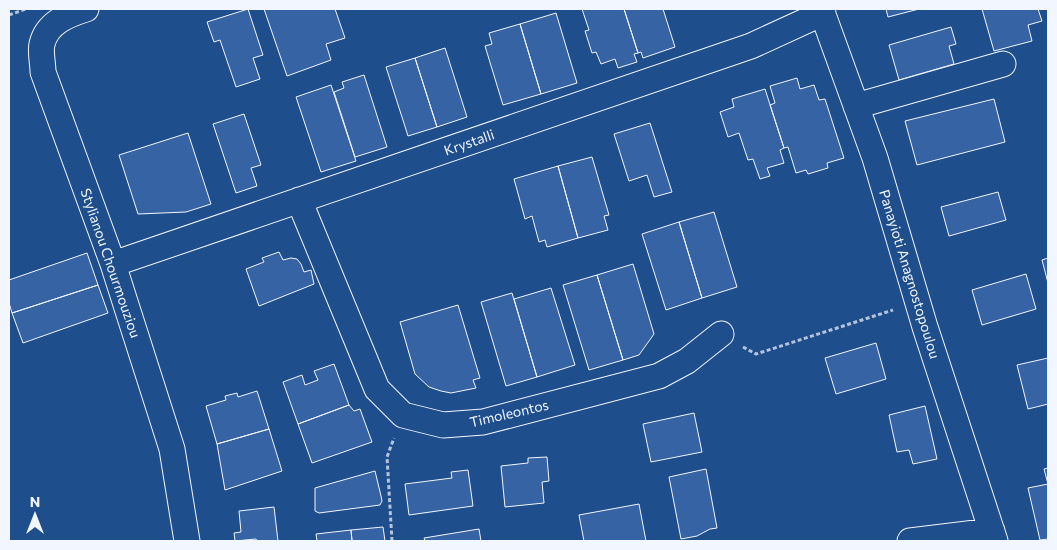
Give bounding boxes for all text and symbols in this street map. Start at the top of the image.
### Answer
street label: Krystalli [442,125,496,159]
street label: Stylianou Chourmouziou [77,186,145,340]
street label: Panayioti Anagnostopoulou [876,187,944,361]
street label: Timoleontos [468,396,550,430]
north arrow [10,490,60,540]
text: N [30,493,40,510]

